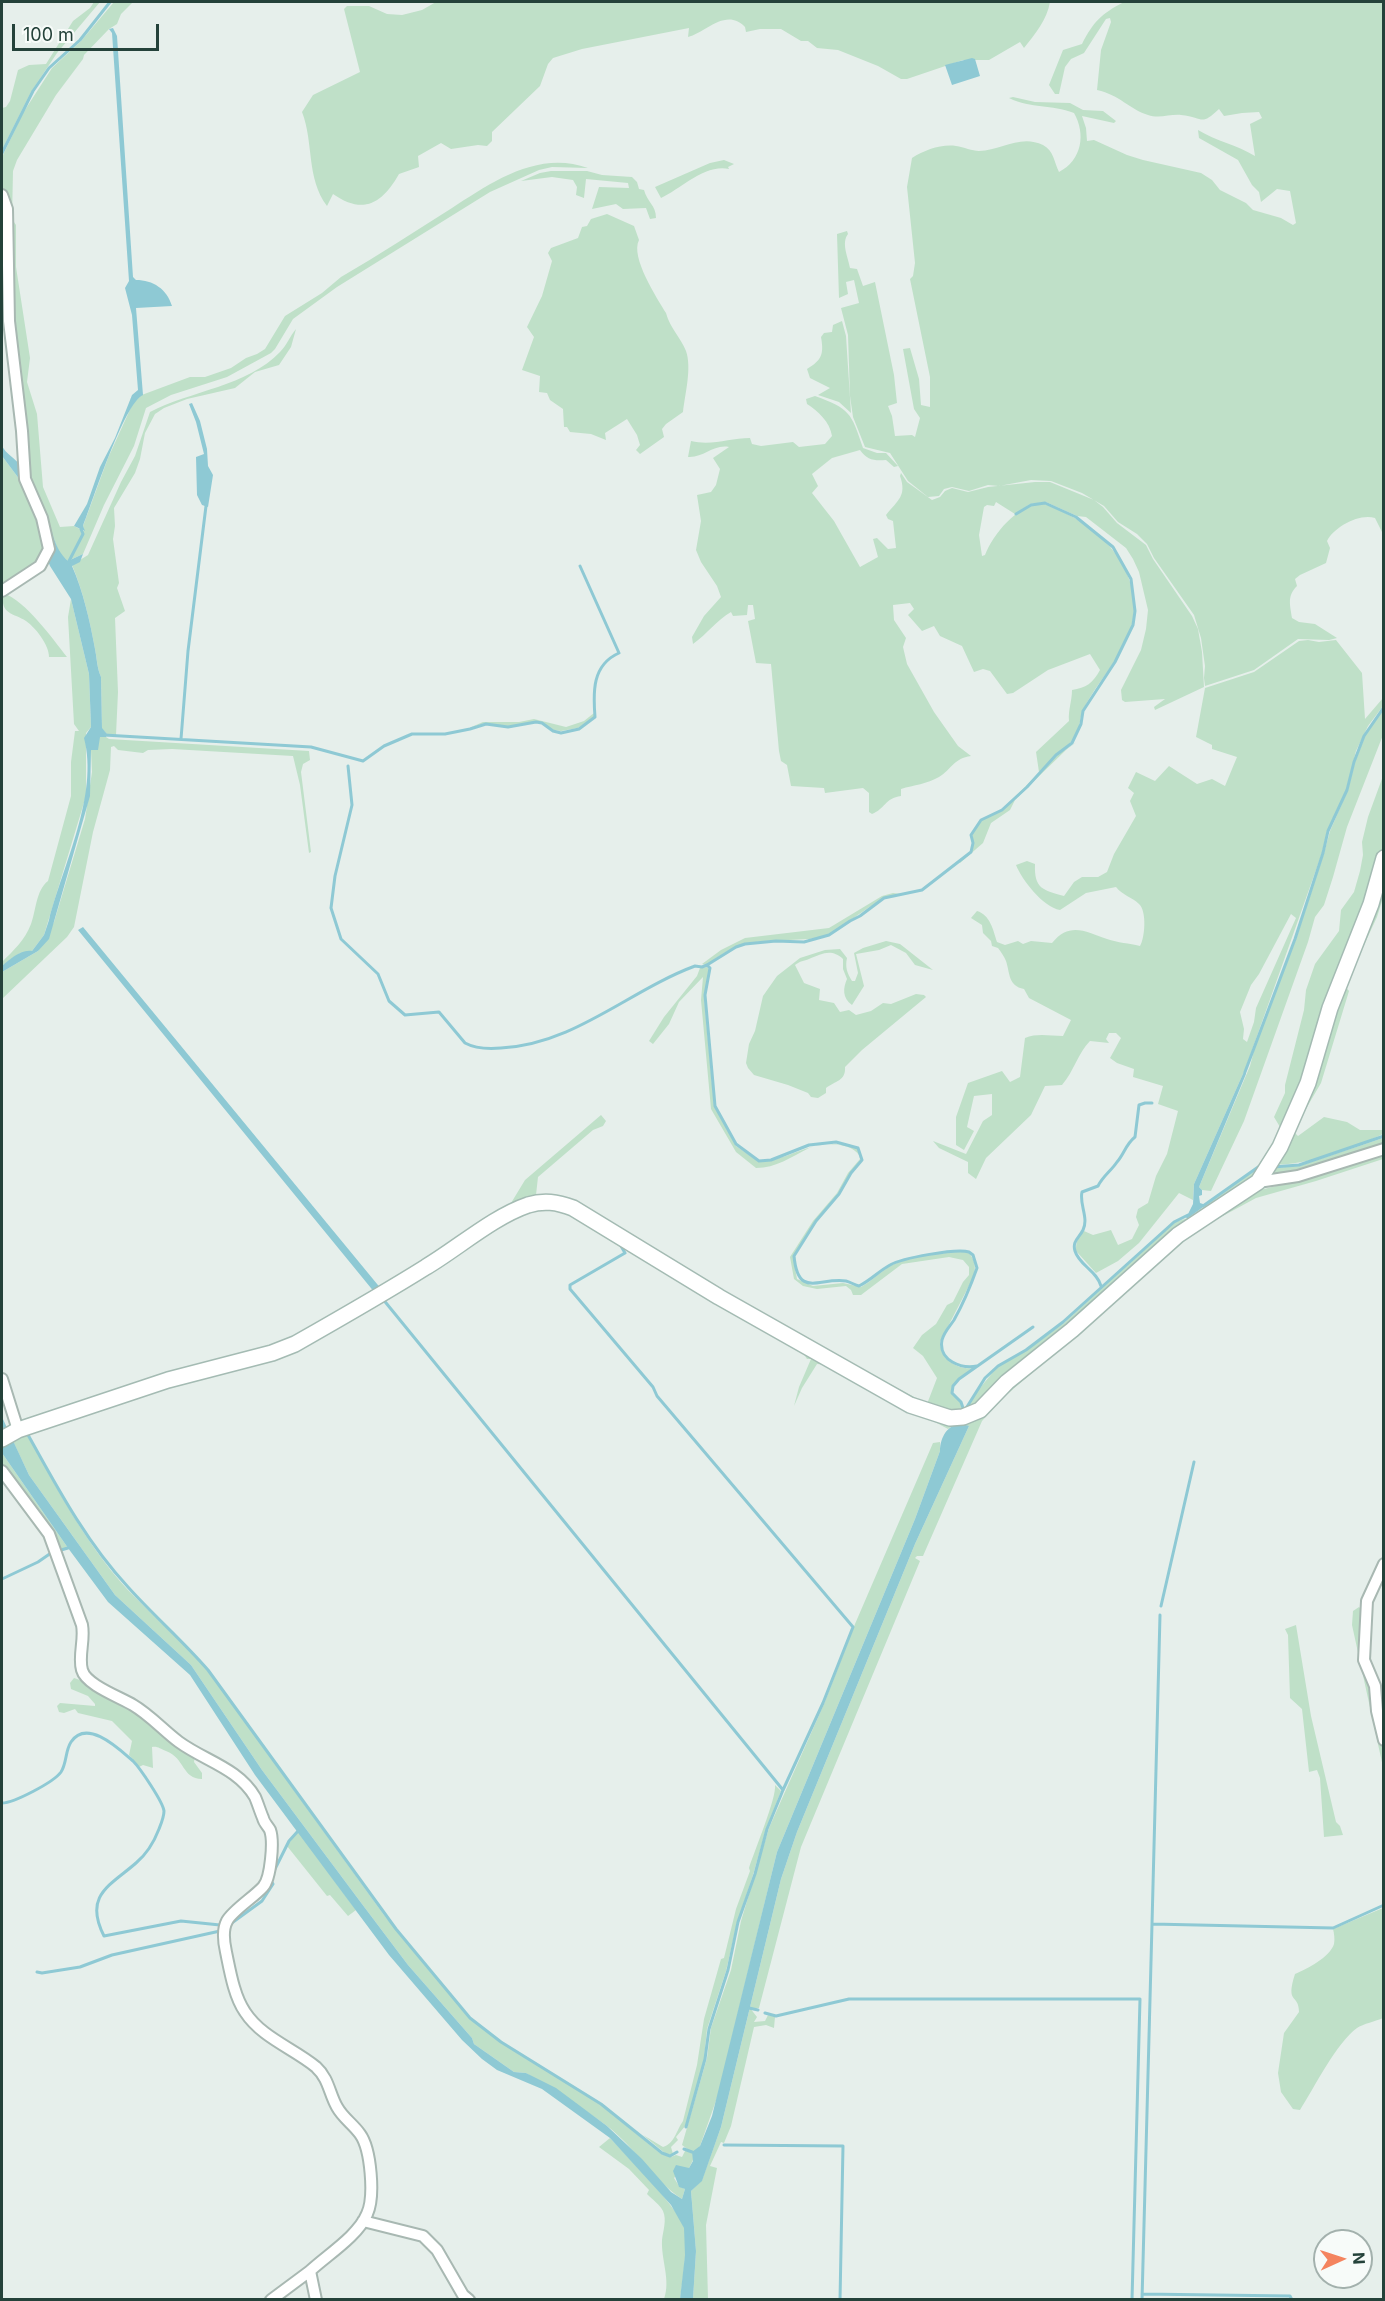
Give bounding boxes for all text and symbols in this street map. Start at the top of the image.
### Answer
scale bar [15,12,162,50]
text: 100 m [23,24,74,45]
north arrow [1313,2229,1373,2289]
text: N [1349,2252,1369,2265]

